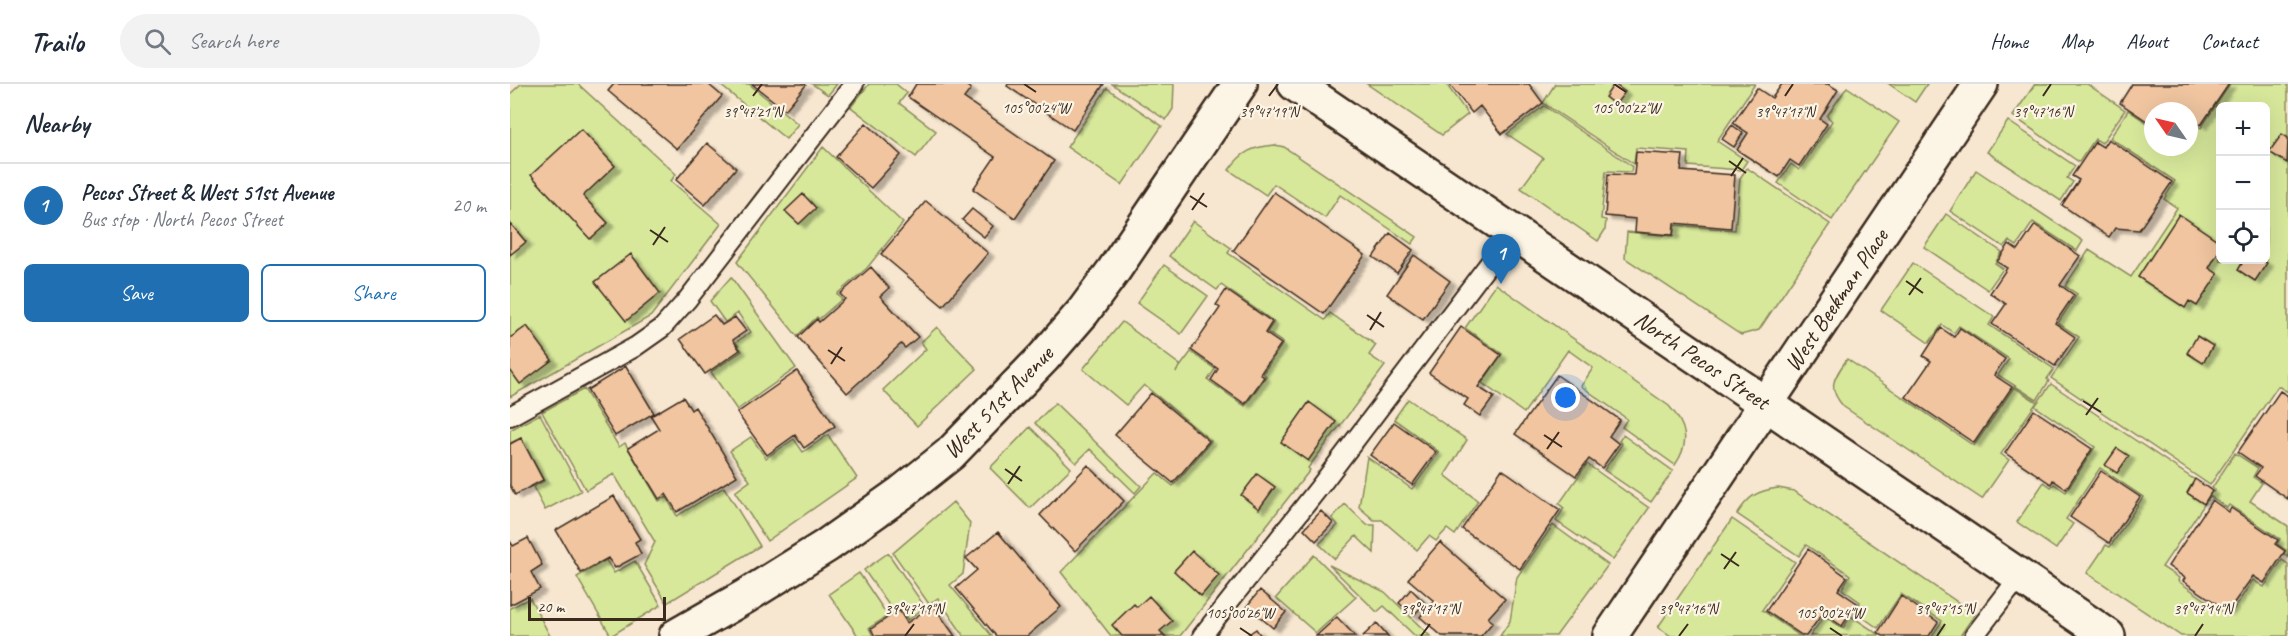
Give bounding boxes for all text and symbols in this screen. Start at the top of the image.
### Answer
search box [120,14,540,68]
text: Trailo [30,24,84,59]
icon: search [141,25,174,58]
text: Search here [189,27,278,55]
text: Home [1990,28,2028,54]
text: Map [2061,28,2093,54]
text: About [2126,28,2168,54]
text: Contact [2201,28,2258,54]
text: 105°00'24"W [1002,99,1073,118]
text: 105°00'22"W [1592,99,1663,118]
north arrow [2144,102,2198,156]
map controls [2216,102,2270,264]
button: + [2216,102,2270,156]
text: 39°47'21"N [723,103,786,122]
text: 39°47'19"N [1239,103,1302,122]
text: 39°47'17"N [1755,103,1818,122]
text: 39°47'16"N [2013,103,2076,122]
text: Nearby [24,107,89,140]
button: − [2216,156,2270,210]
text: Pecos Street & West 51st Avenue [81,179,333,207]
text: 1 [39,193,48,218]
text: 20 m [452,193,486,218]
text: Bus stop · North Pecos Street [81,207,283,232]
button: locate [2216,210,2270,264]
street label: West Beekman Place [1777,221,1896,377]
pin: 1 [1482,234,1520,284]
button: Save [24,264,249,322]
button: Share [261,264,486,322]
street label: North Pecos Street [1628,304,1777,418]
street label: West 51st Avenue [936,337,1061,465]
your location [1551,383,1580,412]
scale bar [528,594,666,622]
text: 20 m [537,597,564,617]
text: 39°47'19"N [884,600,947,619]
text: 39°47'17"N [1400,600,1463,619]
text: 39°47'16"N [1658,600,1721,619]
text: 39°47'15"N [1915,600,1978,619]
text: 39°47'14"N [2173,600,2236,619]
text: 105°00'26"W [1206,604,1277,623]
text: 105°00'24"W [1796,604,1867,623]

